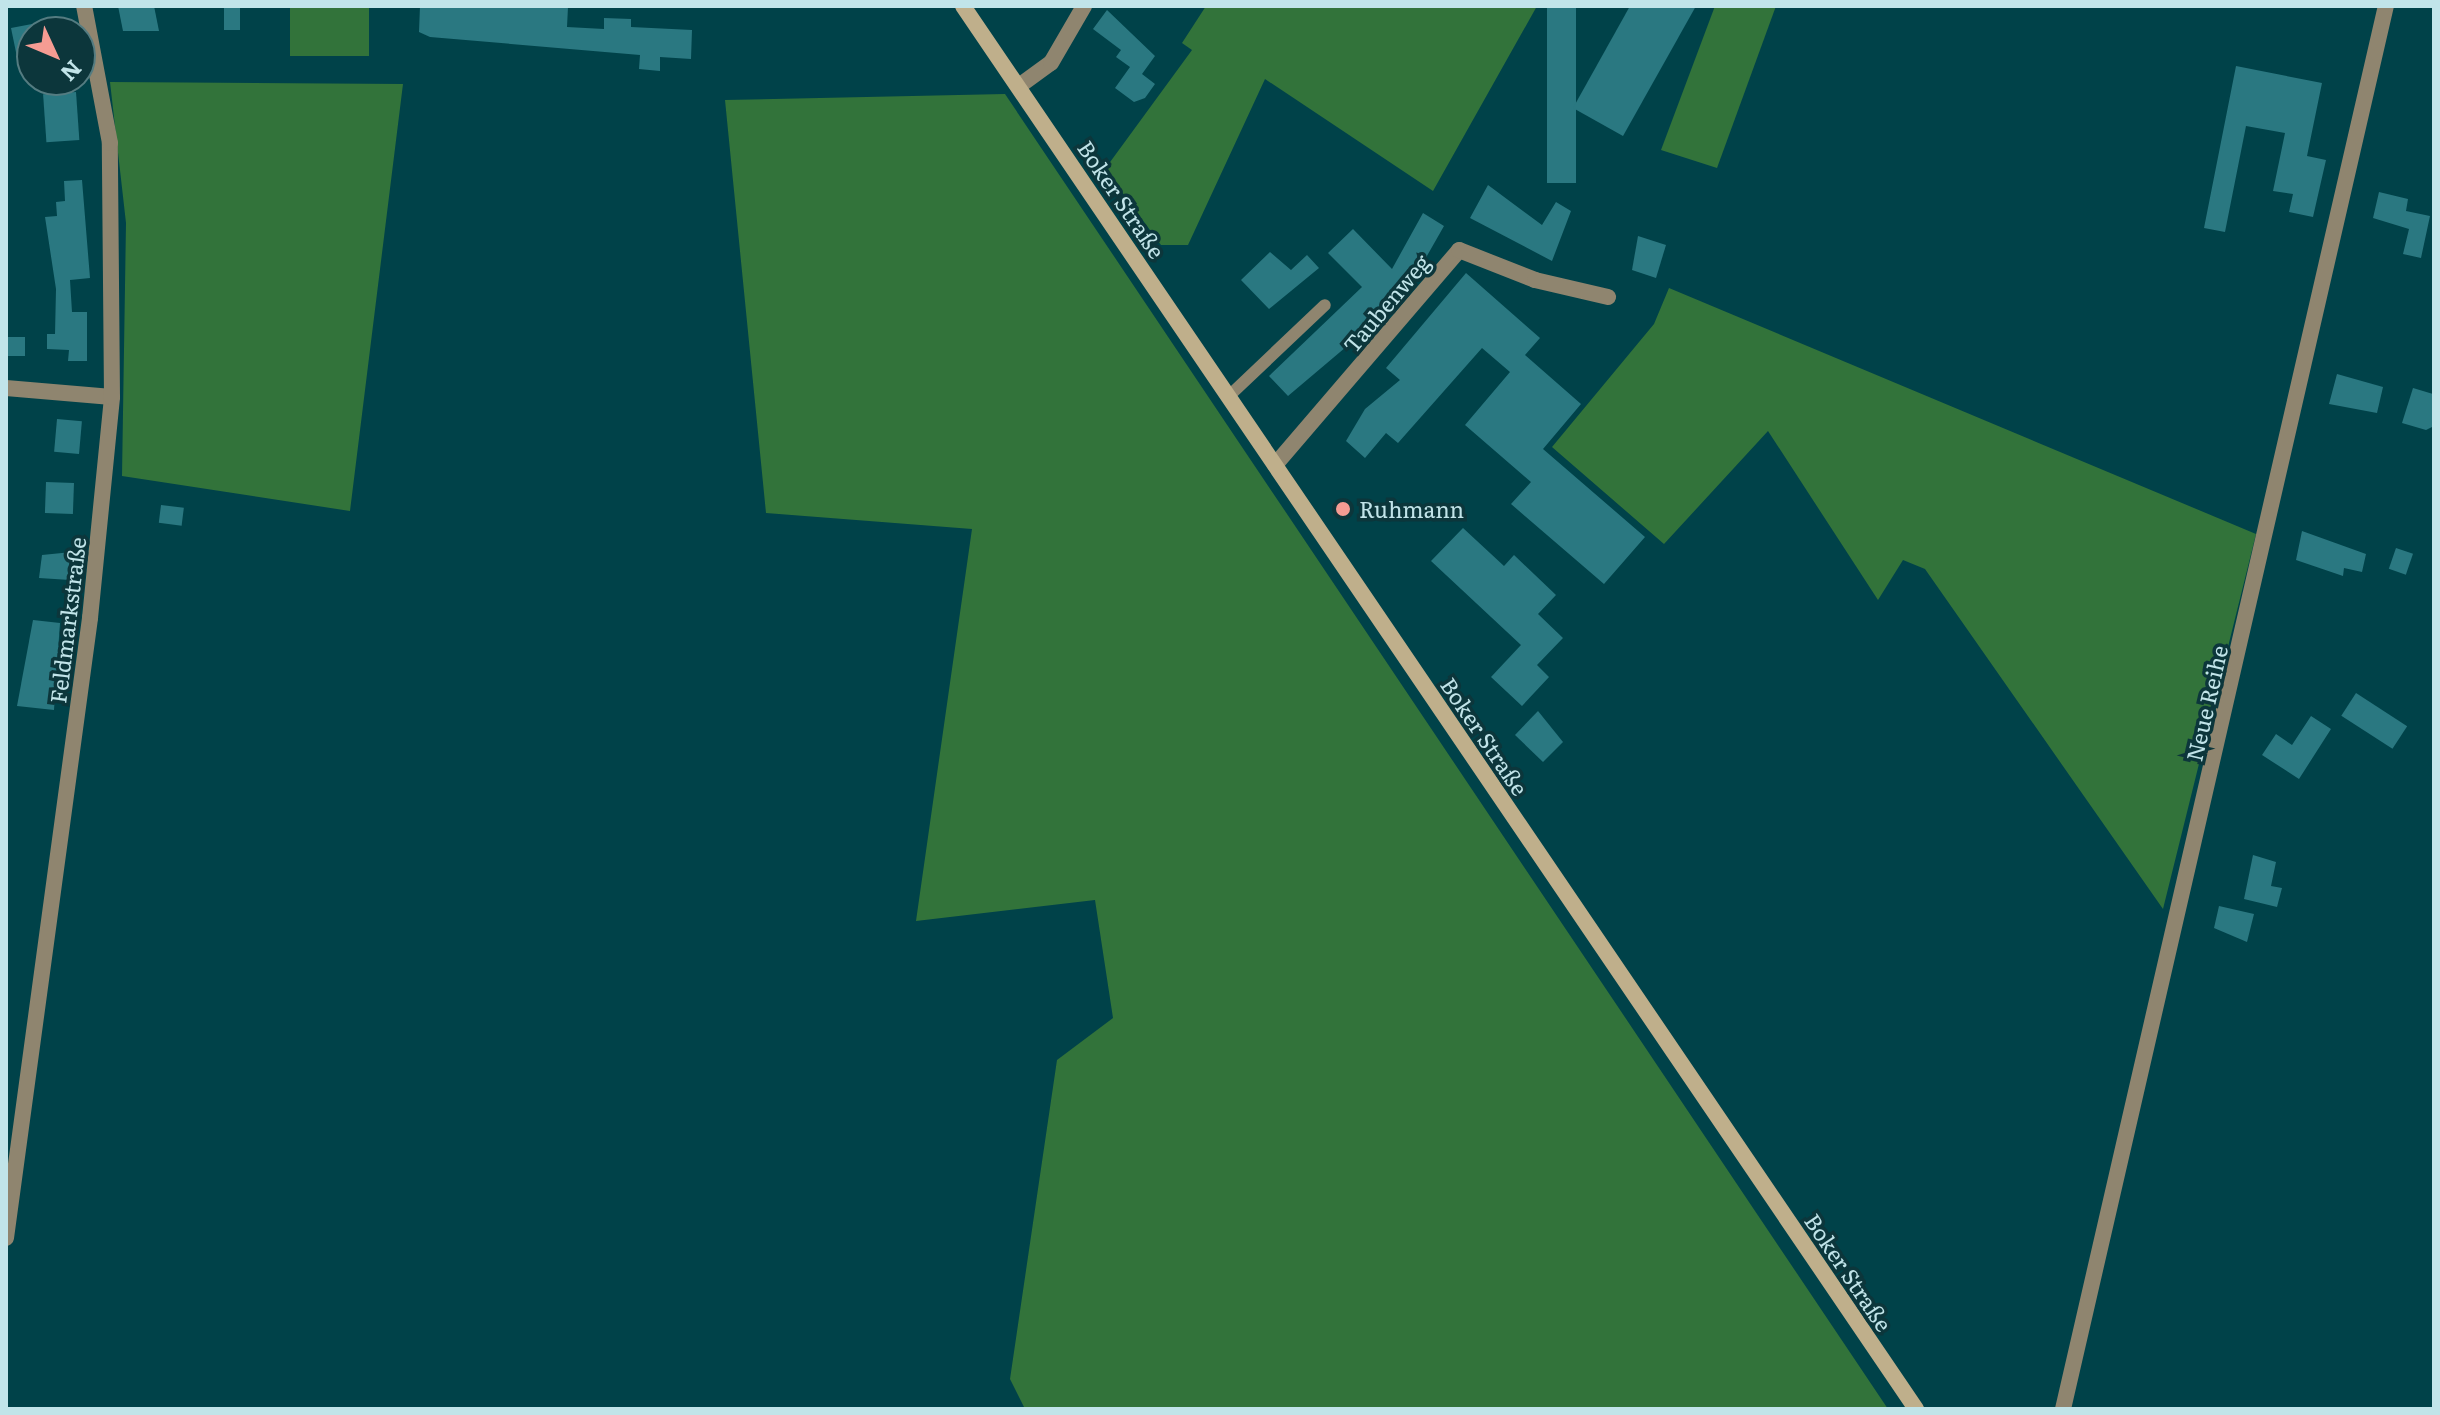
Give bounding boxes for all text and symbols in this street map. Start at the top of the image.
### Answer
north arrow [16,16,96,96]
text: N [54,54,90,90]
street label: Boker Straße [1073,135,1171,263]
street label: Taubenweg [1337,249,1435,357]
place label: Ruhmann [1359,496,1464,522]
marker: Ruhmann [1334,500,1352,518]
street label: Feldmarkstraße [44,535,90,705]
street label: Neue Reihe [2180,642,2232,764]
street label: Boker Straße [1436,672,1534,800]
street label: Boker Straße [1800,1208,1898,1336]

